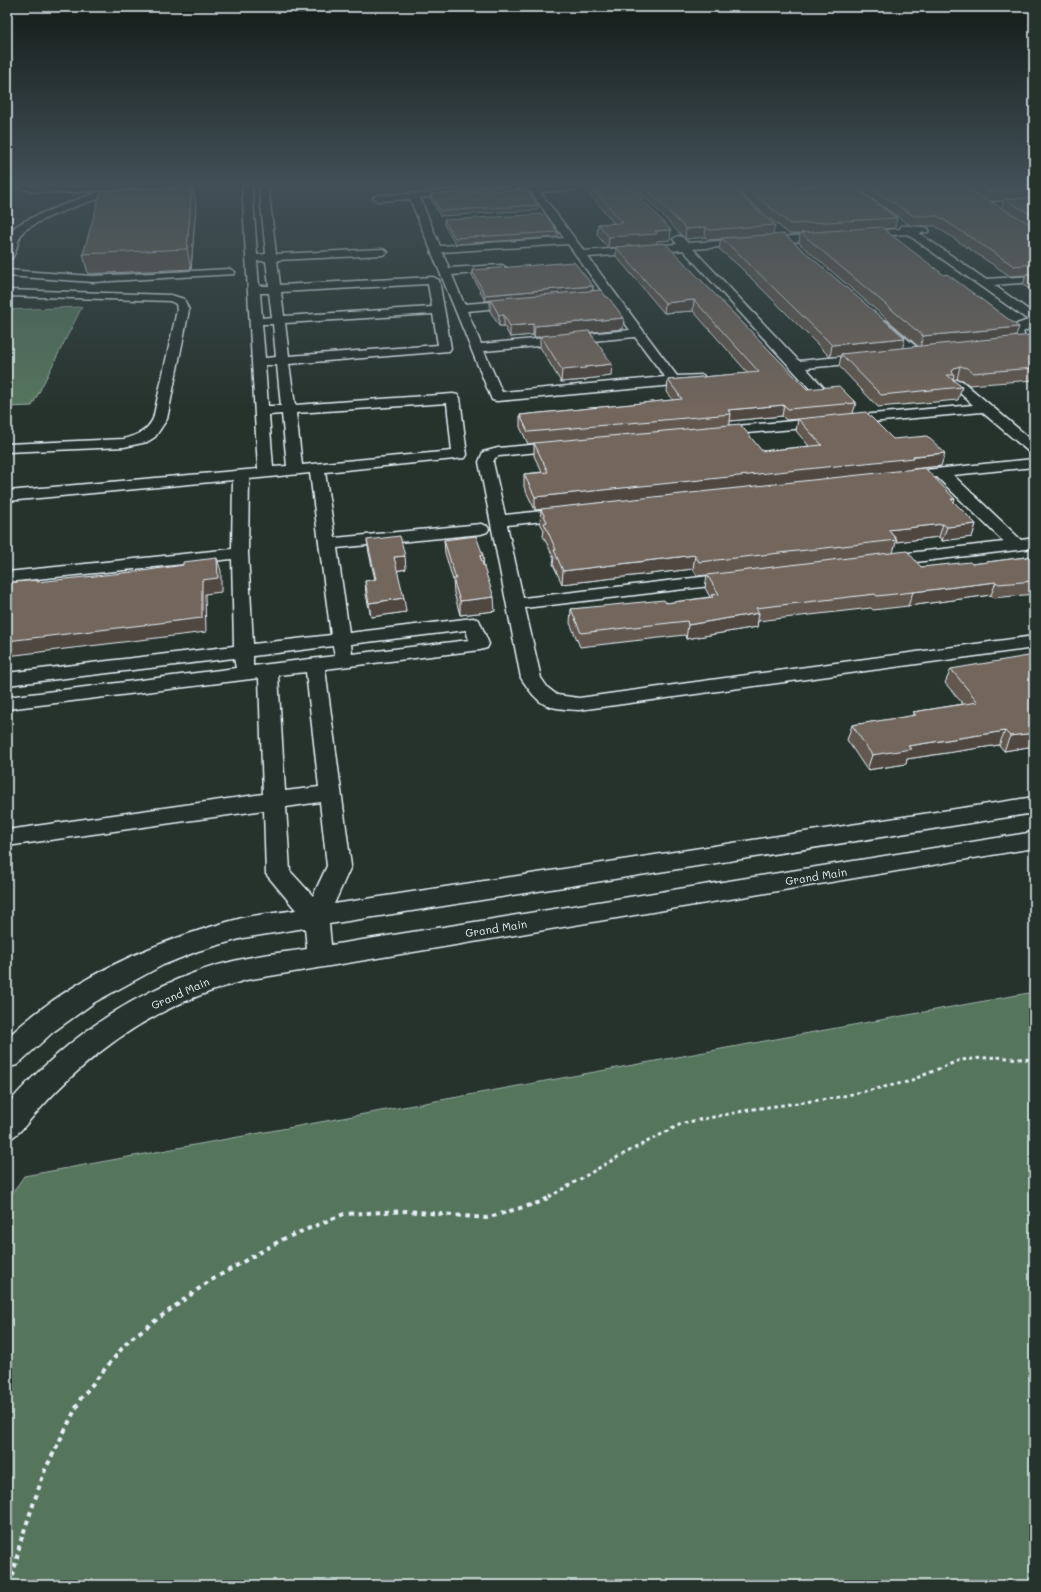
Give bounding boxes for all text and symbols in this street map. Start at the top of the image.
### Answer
street label: Grand Main [784,864,848,888]
street label: Grand Main [464,916,528,940]
street label: Grand Main [149,973,211,1013]

